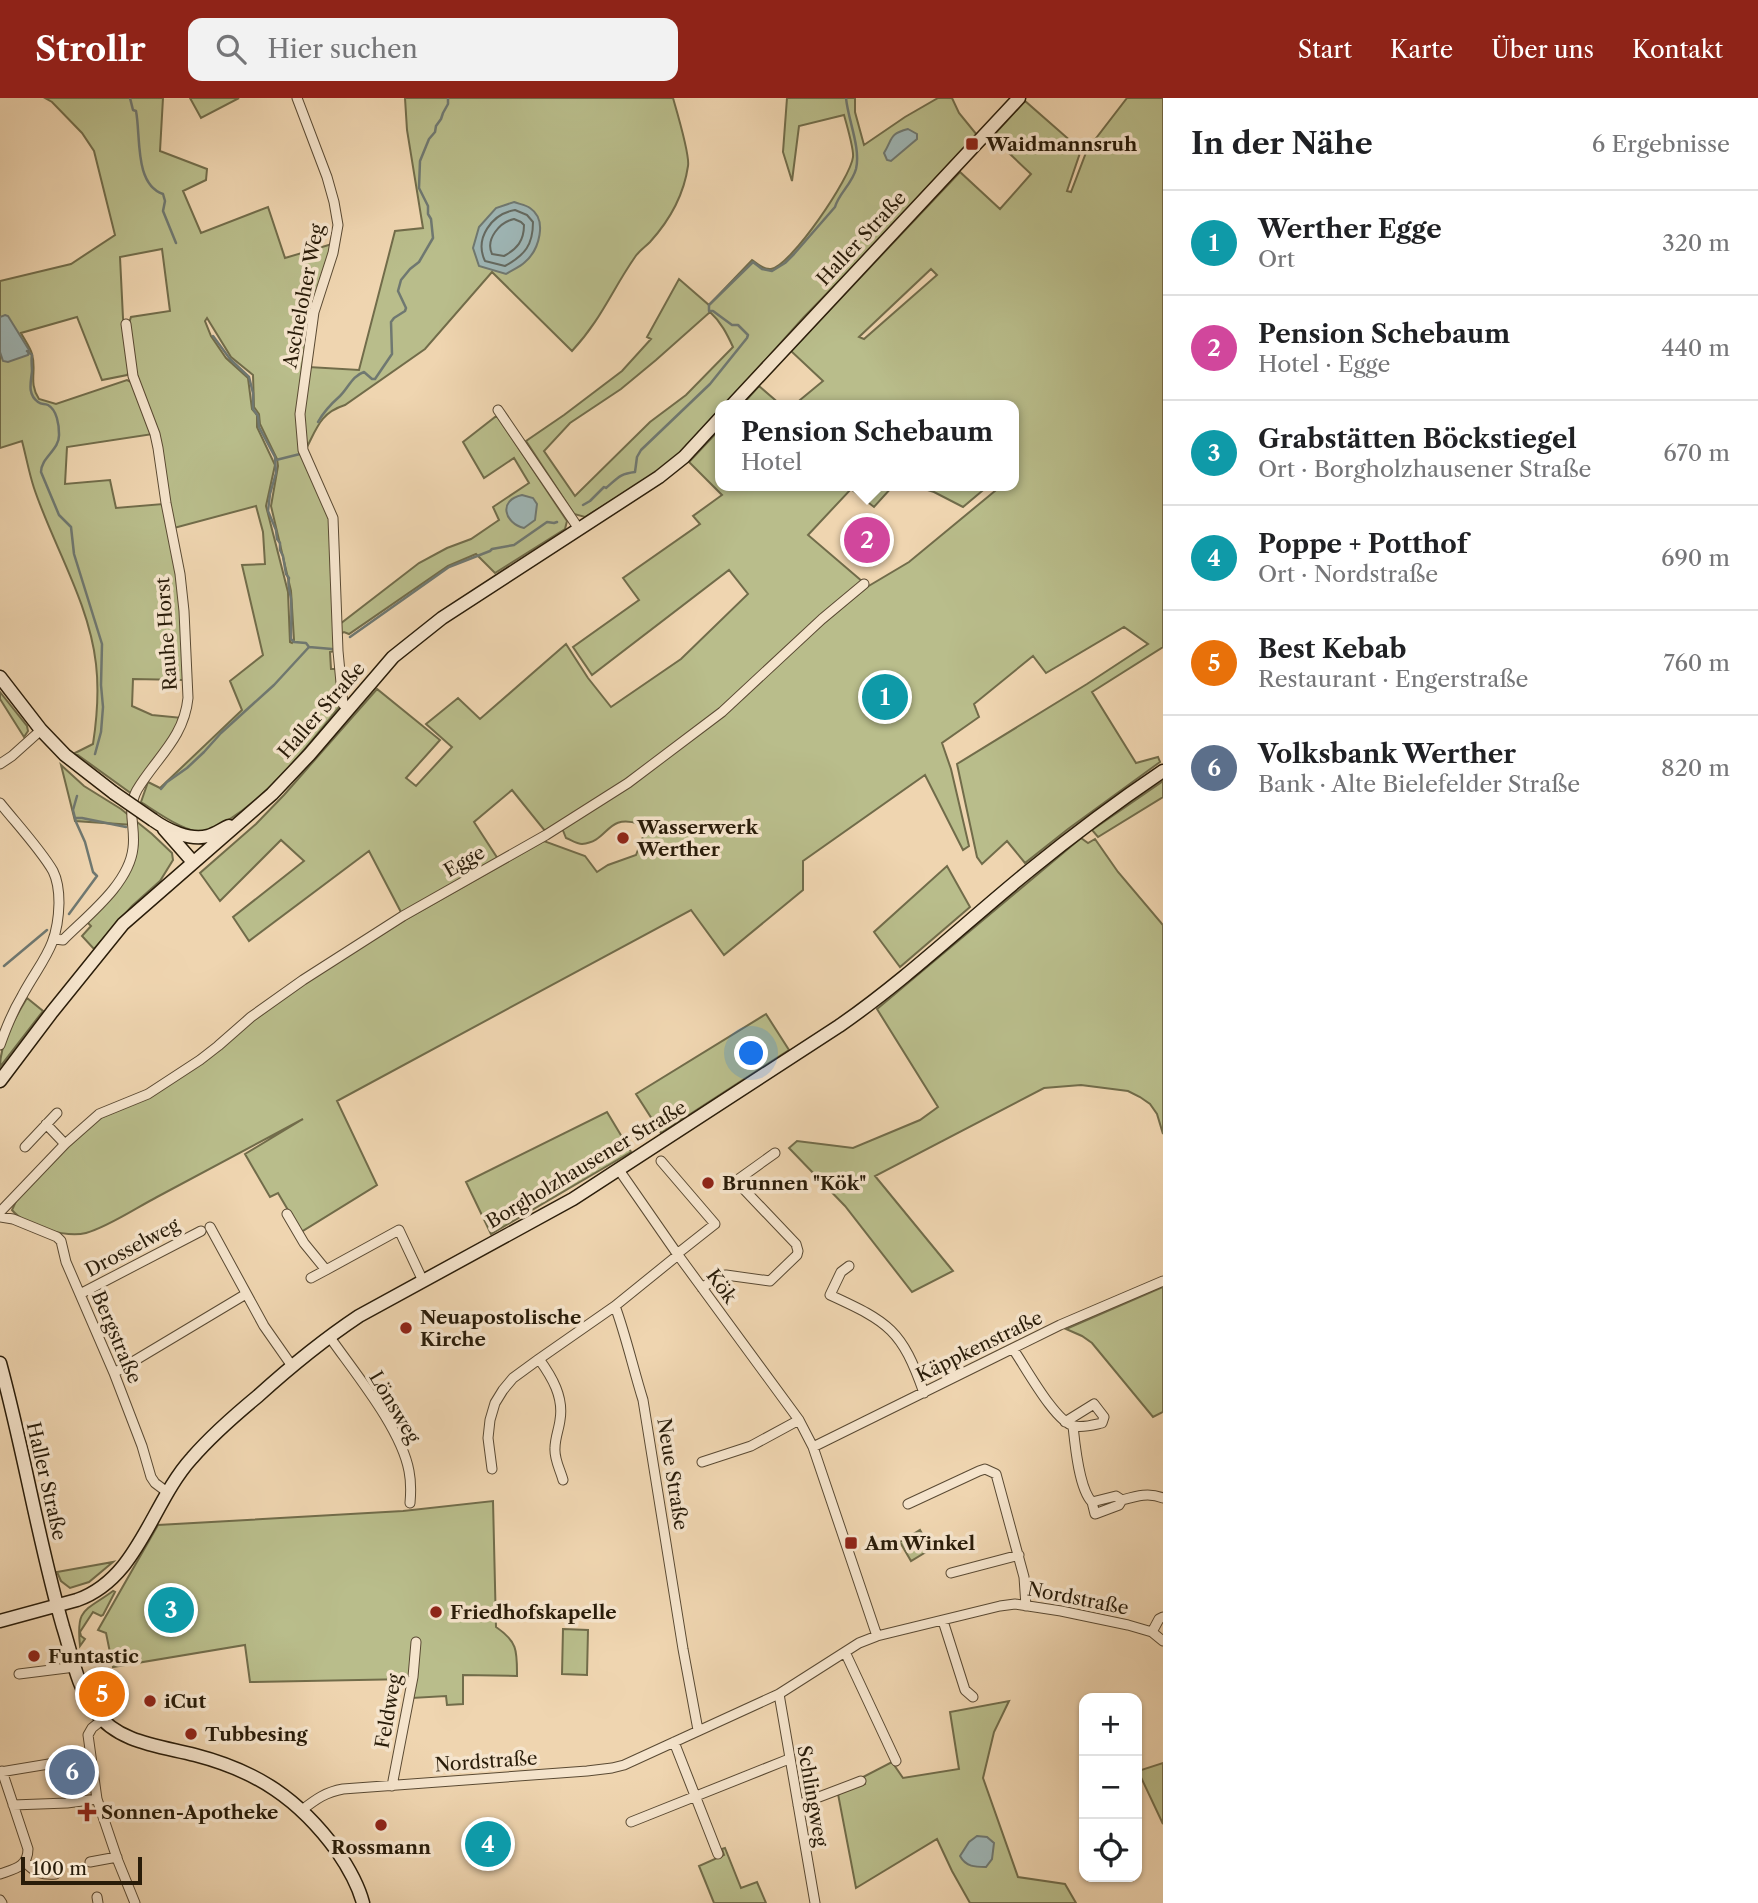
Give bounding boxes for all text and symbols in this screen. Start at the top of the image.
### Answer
search box [188,18,678,81]
text: Strollr [35,29,146,70]
icon: search [212,30,250,68]
text: Hier suchen [268,33,418,65]
text: Start [1298,35,1352,64]
text: Karte [1390,35,1453,64]
text: Über uns [1491,35,1594,64]
text: Kontakt [1632,35,1723,64]
text: In der Nähe [1191,125,1373,162]
text: 6 Ergebnisse [1592,130,1730,158]
place label: Waidmannsruh [985,133,1137,156]
marker: Waidmannsruh [964,136,980,152]
street label: Haller Straße [812,186,911,290]
text: Werther Egge [1258,213,1442,245]
street label: Ascheloher Weg [278,221,329,371]
text: 1 [1209,229,1219,257]
text: 320 m [1662,229,1730,257]
text: Ort [1258,245,1295,273]
text: Pension Schebaum [1258,318,1510,350]
text: 2 [1207,334,1221,362]
text: 440 m [1661,334,1730,362]
text: Hotel · Egge [1258,350,1391,378]
popup [715,400,1019,491]
text: Pension Schebaum [741,416,993,448]
text: Grabstätten Böckstiegel [1258,423,1577,455]
text: 3 [1208,439,1221,467]
text: 670 m [1663,439,1730,467]
text: Hotel [741,448,802,476]
text: Ort · Borgholzhausener Straße [1258,455,1591,483]
pin: 2 [844,514,890,566]
text: Poppe + Potthof [1258,528,1468,560]
text: 4 [1207,544,1221,572]
text: 690 m [1661,544,1730,572]
text: Ort · Nordstraße [1258,560,1438,588]
street label: Rauhe Horst [151,576,182,691]
text: Best Kebab [1258,633,1406,665]
text: 5 [1208,649,1220,677]
text: 760 m [1664,649,1730,677]
street label: Haller Straße [273,657,370,763]
text: Restaurant · Engerstraße [1258,665,1528,693]
pin: 1 [862,671,908,723]
text: Volksbank Werther [1258,738,1516,770]
text: 6 [1207,754,1221,782]
text: 820 m [1661,754,1730,782]
text: Bank · Alte Bielefelder Straße [1258,770,1580,798]
place label: Wasserwerk Werther [636,816,759,861]
marker: Wasserwerk Werther [615,830,631,846]
street label: Egge [440,841,489,882]
your location [734,1036,768,1070]
street label: Borgholzhausener Straße [482,1095,691,1233]
place label: Brunnen "Kök" [722,1172,866,1195]
marker: Brunnen "Kök" [700,1175,716,1191]
street label: Drosselweg [81,1213,184,1282]
street label: Kök [701,1265,742,1309]
street label: Bergstraße [87,1287,146,1387]
place label: Neuapostolische Kirche [420,1306,581,1351]
street label: Käppkenstraße [912,1306,1046,1387]
marker: Neuapostolische Kirche [398,1320,414,1336]
street label: Lönsweg [364,1367,426,1448]
street label: Neue Straße [652,1416,693,1532]
street label: Haller Straße [22,1420,71,1542]
place label: Am Winkel [864,1532,975,1555]
marker: Am Winkel [843,1535,859,1551]
street label: Nordstraße [1025,1577,1131,1620]
pin: 3 [148,1584,194,1636]
place label: Friedhofskapelle [450,1601,617,1624]
marker: Friedhofskapelle [428,1604,444,1620]
place label: Funtastic [48,1645,139,1668]
marker: Funtastic [26,1648,42,1664]
pin: 5 [79,1668,125,1720]
street label: Feldweg [371,1671,407,1750]
place label: iCut [164,1690,206,1713]
marker: iCut [142,1693,158,1709]
map controls [1079,1693,1142,1882]
button: + [1079,1693,1142,1756]
place label: Tubbesing [205,1723,308,1746]
marker: Tubbesing [183,1726,199,1742]
street label: Schlingweg [792,1744,833,1850]
pin: 6 [49,1746,95,1798]
street label: Nordstraße [434,1746,538,1777]
button: − [1079,1756,1142,1819]
place label: Sonnen-Apotheke [101,1801,278,1824]
marker: Sonnen-Apotheke [79,1804,95,1820]
marker: Rossmann [373,1817,389,1833]
pin: 4 [465,1818,511,1870]
button: locate [1079,1819,1142,1882]
place label: Rossmann [331,1836,431,1859]
scale bar [21,1854,142,1886]
text: 100 m [32,1857,87,1880]

